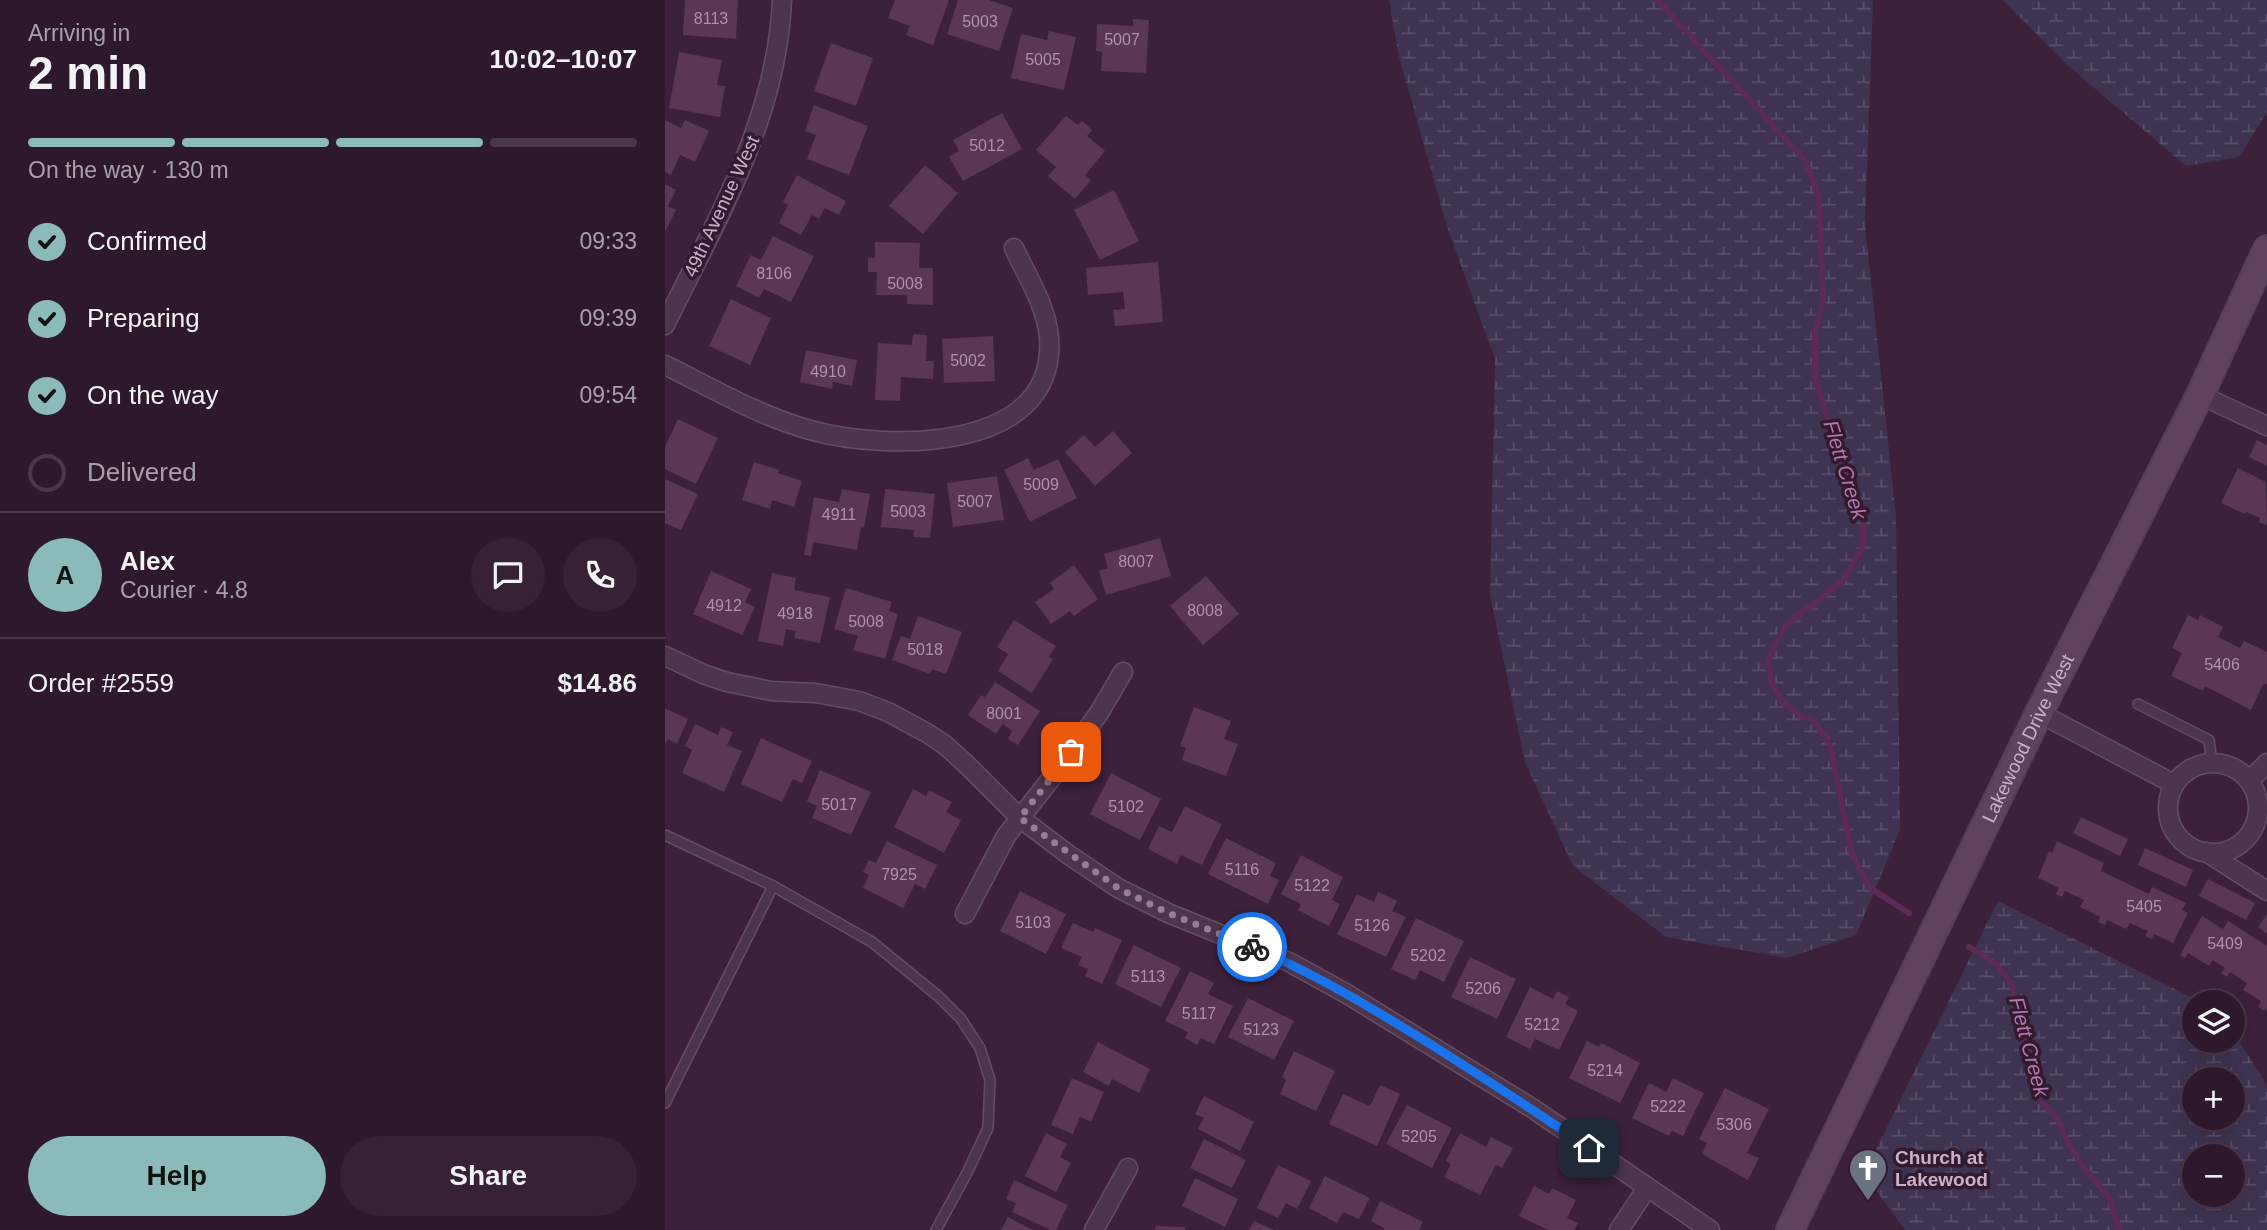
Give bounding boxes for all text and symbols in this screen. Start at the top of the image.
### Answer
house number: 8113 [694,10,728,27]
house number: 5003 [962,13,998,30]
text: Arriving in [28,20,130,46]
house number: 5007 [1104,31,1140,48]
text: 10:02–10:07 [490,44,637,74]
text: 2 min [28,47,148,99]
house number: 5005 [1025,51,1061,68]
street label: 49th Avenue West [679,132,764,280]
house number: 5012 [969,137,1005,154]
text: On the way · 130 m [28,157,229,183]
icon: check [28,223,66,261]
text: Confirmed [87,226,207,256]
text: 09:33 [579,228,637,254]
house number: 8106 [756,265,792,282]
house number: 5008 [887,275,923,292]
icon: check [28,300,66,338]
text: Preparing [87,303,200,333]
text: 09:39 [579,305,637,331]
house number: 5002 [950,352,986,369]
house number: 4910 [810,363,846,380]
icon: check [28,377,66,415]
text: On the way [87,380,219,410]
text: 09:54 [579,382,637,408]
water label: Flett Creek [1819,417,1872,524]
text: Delivered [87,457,197,487]
house number: 5009 [1023,476,1059,493]
house number: 5007 [957,493,993,510]
house number: 5003 [890,503,926,520]
house number: 4911 [822,506,856,523]
button: chat [471,538,545,612]
button: phone [563,538,637,612]
text: Alex [120,546,175,576]
house number: 8007 [1118,553,1154,570]
text: A [56,560,74,590]
text: Courier · 4.8 [120,577,248,603]
house number: 4912 [706,597,742,614]
house number: 8008 [1187,602,1223,619]
house number: 4918 [777,605,813,622]
house number: 5008 [848,613,884,630]
house number: 5018 [907,641,943,658]
street label: Lakewood Drive West [1978,650,2078,826]
house number: 5406 [2204,656,2240,673]
text: Order #2559 [28,668,174,698]
text: $14.86 [557,668,637,698]
house number: 8001 [986,705,1022,722]
pin [1041,722,1101,782]
icon: bag [1052,733,1090,771]
house number: 5017 [821,796,857,813]
house number: 5102 [1108,798,1144,815]
house number: 5116 [1225,861,1259,878]
house number: 7925 [881,866,917,883]
house number: 5122 [1294,877,1330,894]
house number: 5405 [2126,898,2162,915]
courier [1217,912,1287,982]
house number: 5103 [1015,914,1051,931]
house number: 5126 [1354,917,1390,934]
icon: bike [1233,928,1271,966]
house number: 5409 [2207,935,2243,952]
house number: 5202 [1410,947,1446,964]
house number: 5113 [1131,968,1165,985]
house number: 5206 [1465,980,1501,997]
map controls [2182,990,2245,1207]
button: layers [2182,990,2245,1053]
water label: Flett Creek [2005,994,2054,1101]
house number: 5117 [1182,1005,1216,1022]
house number: 5212 [1524,1016,1560,1033]
house number: 5123 [1243,1021,1279,1038]
house number: 5214 [1587,1062,1623,1079]
button: + [2182,1067,2245,1130]
house number: 5222 [1650,1098,1686,1115]
house number: 5306 [1716,1116,1752,1133]
pin [1559,1118,1619,1178]
house number: 5205 [1401,1128,1437,1145]
icon: home [1570,1129,1608,1167]
button: Help [28,1136,326,1216]
button: Share [340,1136,637,1216]
button: − [2182,1144,2245,1207]
church icon: Church at Lakewood [1847,1147,1889,1202]
place label: Church at Lakewood [1895,1147,1988,1190]

